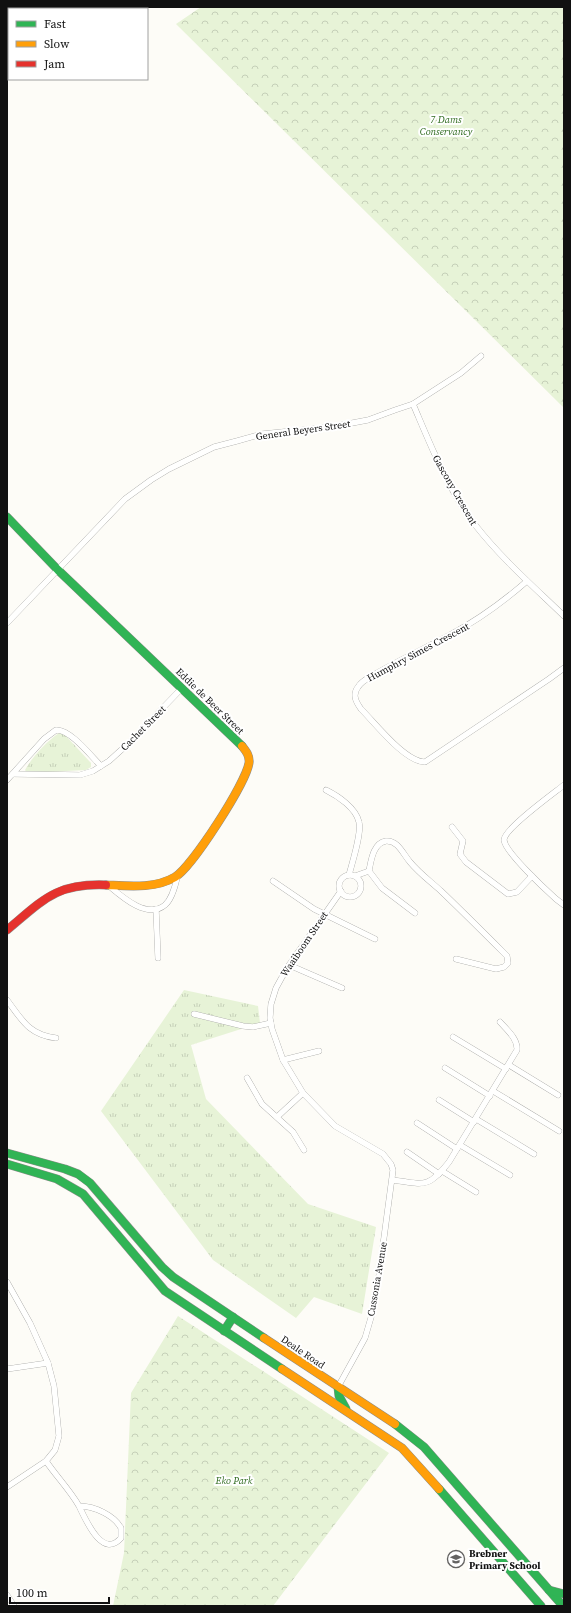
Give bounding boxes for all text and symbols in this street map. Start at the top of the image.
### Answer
legend [8,8,148,80]
text: Fast [44,16,66,32]
text: Slow [44,36,70,52]
text: Jam [43,56,65,72]
park label: 7 Dams Conservancy [420,113,472,138]
street label: General Beyers Street [255,417,352,443]
street label: Gascony Crescent [430,453,481,528]
street label: Humphry Simes Crescent [365,619,472,684]
street label: Eddie de Beer Street [173,665,247,737]
street label: Cachet Street [118,702,169,753]
street label: Waaiboom Street [277,908,331,979]
street label: Cussonia Avenue [364,1241,390,1317]
street label: Deale Road [279,1333,328,1372]
park label: Eko Park [215,1474,253,1487]
place label: Brebner Primary School [469,1547,541,1572]
school or university icon: Brebner Primary School [446,1549,466,1569]
scale bar [10,1579,109,1605]
text: 100 m [16,1585,48,1601]

